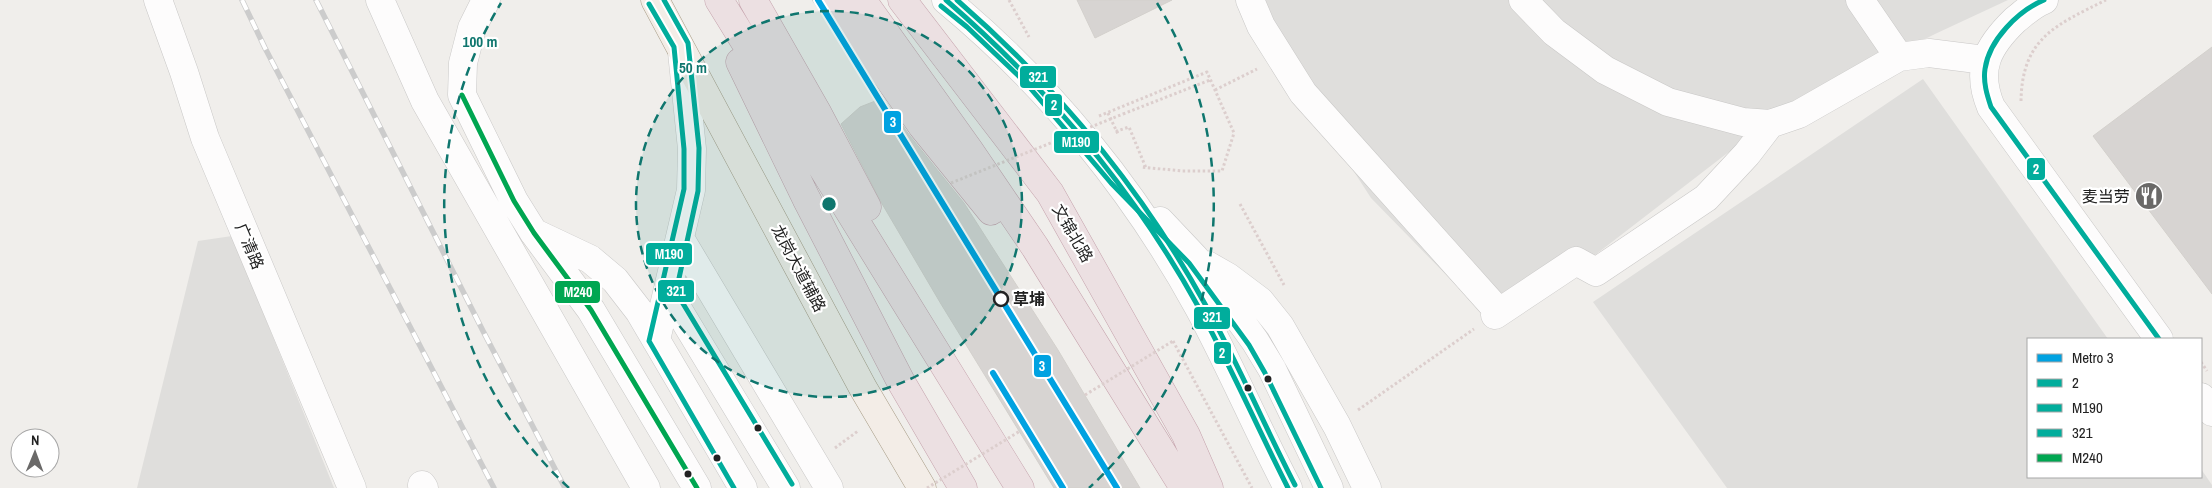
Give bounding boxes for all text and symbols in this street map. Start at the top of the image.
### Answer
text: 100 m [463,31,497,52]
text: 50 m [679,57,707,78]
line badge: 321 [1019,65,1057,89]
text: 321 [1028,68,1048,86]
line badge: 2 [1044,93,1063,117]
text: 2 [1051,96,1057,114]
line badge: 3 [883,110,902,134]
text: 3 [890,113,896,131]
line badge: M190 [1053,130,1100,154]
text: M190 [1062,133,1090,151]
line badge: 2 [2026,157,2046,181]
text: 2 [2033,160,2039,178]
restaurant icon: 麦当劳 [2134,181,2164,211]
place label: 麦当劳 [2082,185,2130,207]
centre of rings [820,195,838,213]
street label: 文锦北路 [1047,200,1099,266]
street label: 广清路 [230,220,270,272]
street label: 龙岗大道辅路 [767,220,831,316]
line badge: M190 [645,242,693,266]
text: M190 [655,245,683,263]
line badge: 321 [657,279,695,303]
line badge: M240 [554,280,601,304]
text: 321 [666,282,686,300]
text: M240 [564,283,592,301]
place label: 草埔 [1013,288,1045,310]
marker: 草埔 [993,291,1009,307]
line badge: 321 [1193,306,1231,330]
text: 321 [1202,308,1222,326]
legend [2027,338,2202,478]
line badge: 2 [1213,341,1232,365]
text: 2 [1219,344,1225,362]
text: Metro 3 [2072,347,2114,368]
line badge: 3 [1033,354,1052,378]
text: 3 [1039,357,1045,375]
text: 2 [2072,372,2079,393]
unlabelled marker [1263,374,1273,384]
unlabelled marker [1243,383,1253,393]
text: M190 [2072,397,2103,418]
text: 321 [2072,422,2093,443]
unlabelled marker [753,423,763,433]
north arrow [10,428,60,478]
text: N [31,431,40,449]
text: M240 [2072,447,2103,468]
unlabelled marker [712,453,722,463]
unlabelled marker [683,469,693,479]

